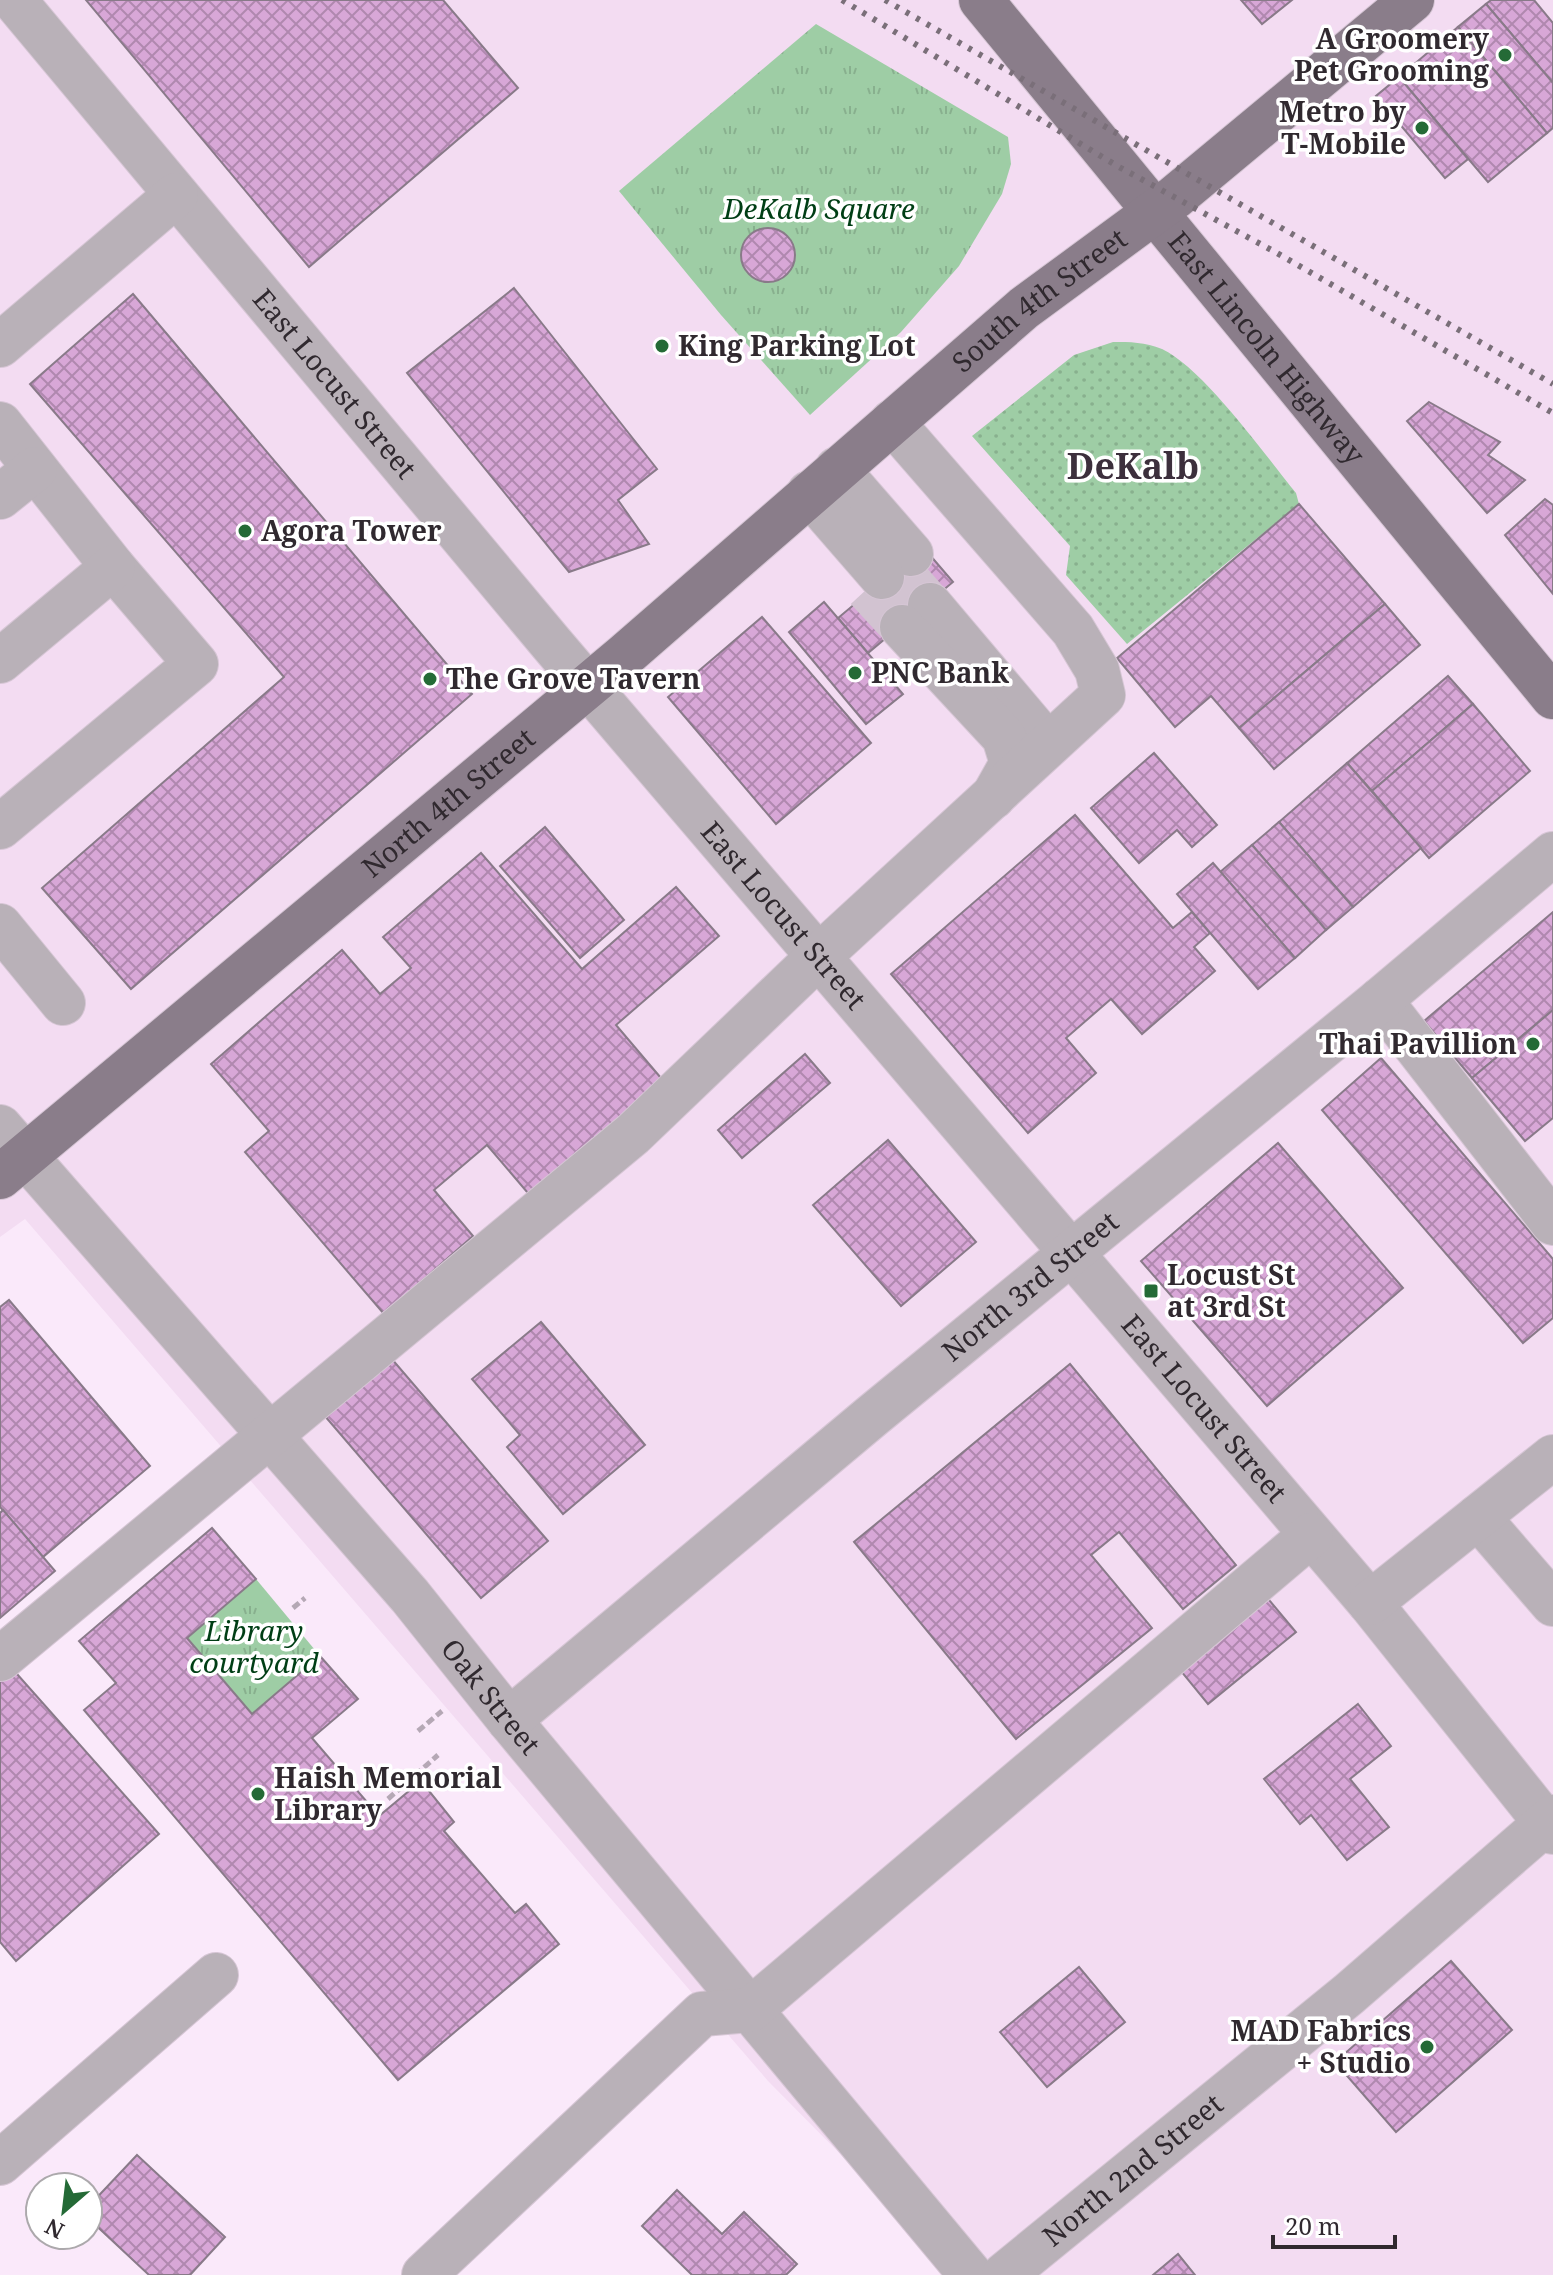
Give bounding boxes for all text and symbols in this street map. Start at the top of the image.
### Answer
place label: A Groomery Pet Grooming [1294,19,1490,89]
marker: A Groomery Pet Grooming [1496,46,1514,64]
place label: Metro by T-Mobile [1279,92,1407,162]
marker: Metro by T-Mobile [1413,119,1431,137]
park label: DeKalb Square [722,189,915,227]
street label: South 4th Street [943,219,1134,380]
street label: East Lincoln Highway [1160,223,1374,472]
street label: East Locust Street [245,280,426,486]
place label: King Parking Lot [678,326,916,364]
marker: King Parking Lot [653,337,671,355]
district label: DeKalb [1067,441,1199,490]
place label: Agora Tower [261,511,442,549]
marker: Agora Tower [236,522,254,540]
place label: PNC Bank [871,653,1009,691]
place label: The Grove Tavern [446,659,700,697]
marker: PNC Bank [846,664,864,682]
marker: The Grove Tavern [421,670,439,688]
street label: North 4th Street [353,719,542,885]
street label: East Locust Street [693,813,875,1017]
place label: Thai Pavillion [1319,1024,1517,1062]
marker: Thai Pavillion [1524,1035,1542,1053]
street label: North 3rd Street [934,1202,1126,1369]
place label: Locust St at 3rd St [1167,1255,1296,1325]
marker: Locust St at 3rd St [1142,1282,1160,1300]
street label: East Locust Street [1114,1306,1296,1510]
park label: Library courtyard [189,1611,320,1681]
street label: Oak Street [433,1630,550,1762]
place label: Haish Memorial Library [274,1758,502,1828]
marker: Haish Memorial Library [249,1785,267,1803]
place label: MAD Fabrics + Studio [1231,2011,1411,2081]
marker: MAD Fabrics + Studio [1418,2038,1436,2056]
street label: North 2nd Street [1034,2084,1230,2254]
north arrow [24,2171,104,2251]
scale bar [1273,2199,1395,2249]
text: 20 m [1285,2209,1341,2242]
text: N [39,2212,69,2247]

